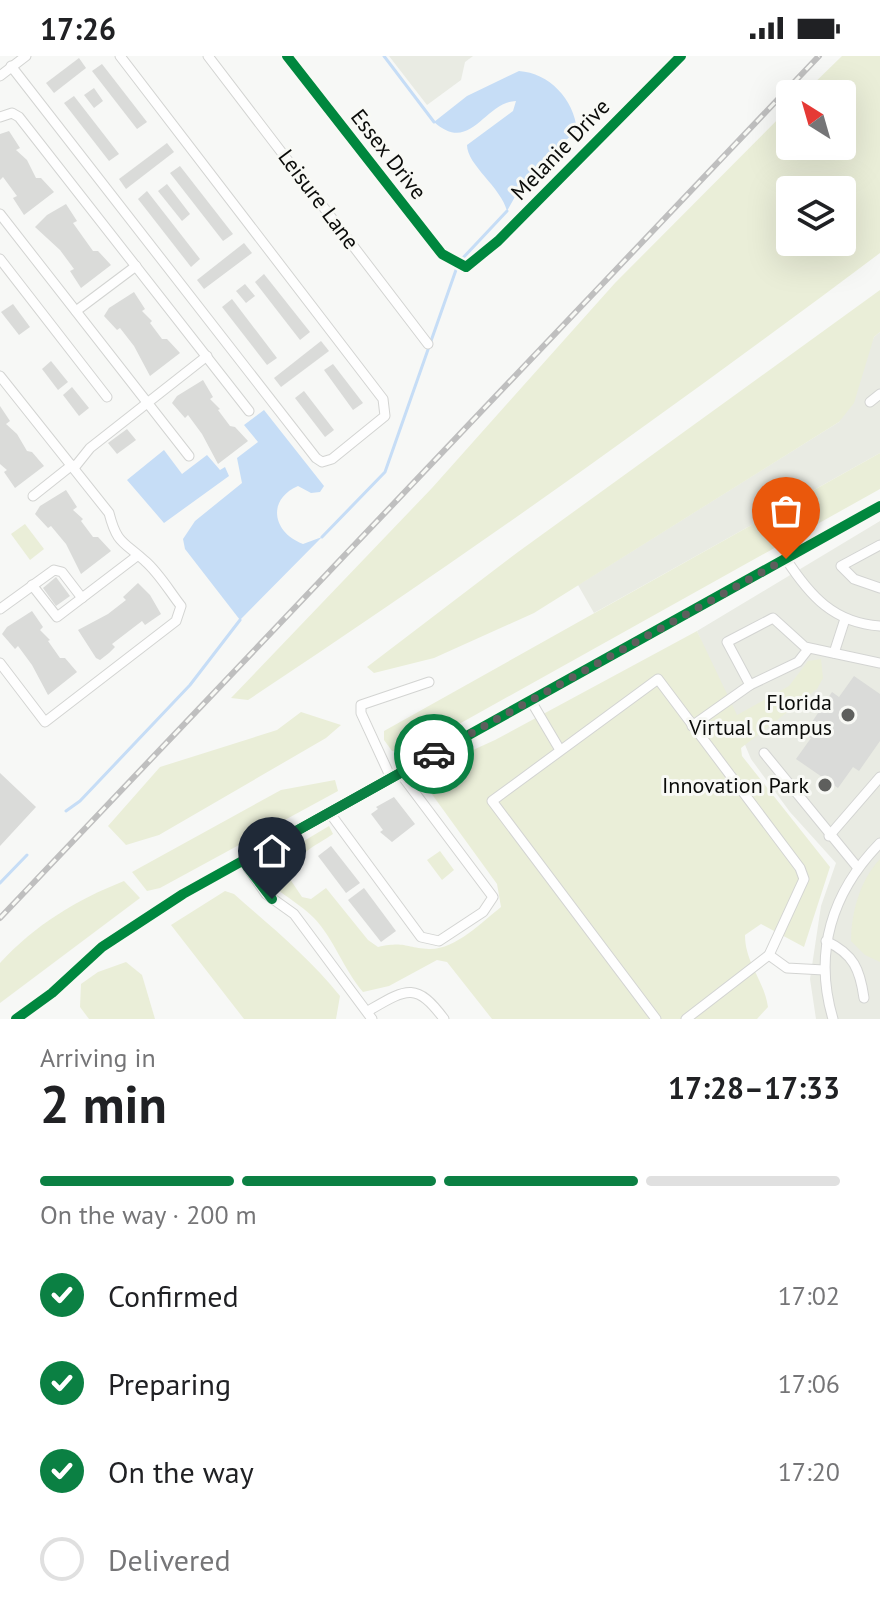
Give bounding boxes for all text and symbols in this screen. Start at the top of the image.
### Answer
text: 17:26 [40,9,116,48]
north arrow [776,80,856,160]
map controls [776,80,856,256]
street label: Melanie Drive [505,92,615,206]
street label: Essex Drive [345,103,433,205]
street label: Leisure Lane [272,144,366,254]
button: layers [776,176,856,256]
pin [752,477,820,559]
icon: bag [764,489,808,533]
place label: Florida Virtual Campus [688,688,832,741]
marker: Florida Virtual Campus [839,706,857,724]
courier [394,714,474,794]
icon: car [412,732,456,776]
place label: Innovation Park [662,771,809,799]
marker: Innovation Park [816,776,834,794]
pin [238,817,306,899]
icon: home [250,829,294,873]
text: Arriving in [40,1041,156,1074]
text: 17:28–17:33 [668,1068,840,1107]
text: 2 min [40,1070,167,1137]
text: On the way · 200 m [40,1198,257,1231]
icon: check [40,1273,84,1317]
text: Confirmed [108,1276,239,1315]
text: 17:02 [778,1279,840,1312]
icon: check [40,1361,84,1405]
text: Preparing [108,1364,231,1403]
text: 17:06 [778,1367,840,1400]
icon: check [40,1449,84,1493]
text: On the way [108,1452,254,1491]
text: 17:20 [778,1455,840,1488]
text: Delivered [108,1540,231,1579]

